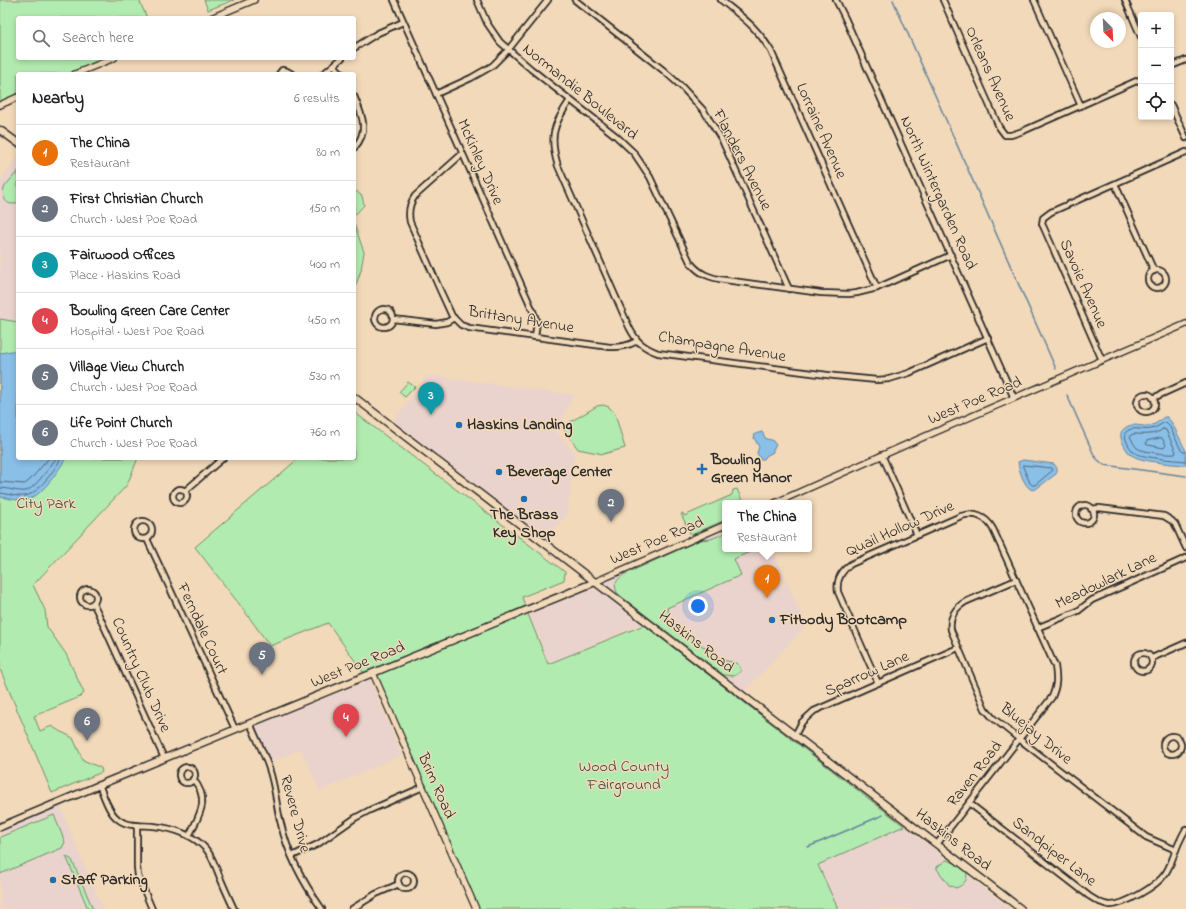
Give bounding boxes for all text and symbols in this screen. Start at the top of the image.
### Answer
north arrow [1090,12,1126,48]
map controls [1138,12,1174,120]
button: + [1138,12,1174,48]
search box [16,16,356,60]
street label: Orleans Avenue [958,23,1022,126]
icon: search [30,27,52,49]
text: Search here [62,27,134,49]
street label: Normandie Boulevard [517,38,643,146]
button: − [1138,48,1174,84]
street label: Lorraine Avenue [789,79,853,183]
button: locate [1138,84,1174,120]
text: Nearby [32,86,84,111]
text: 6 results [294,89,340,108]
street label: Flanders Avenue [706,104,778,215]
street label: North Wintergarden Road [893,112,983,274]
street label: McKinley Drive [450,115,510,209]
text: The China [70,132,130,154]
text: 1 [43,143,47,162]
text: 80 m [316,143,340,162]
text: Restaurant [70,154,130,173]
text: First Christian Church [70,188,203,210]
text: 2 [42,199,48,218]
text: 150 m [309,199,340,218]
text: Church · West Poe Road [70,210,197,229]
street label: Savoie Avenue [1053,236,1114,333]
text: Fairwood Offices [70,244,175,266]
text: 3 [42,255,48,274]
text: 400 m [310,255,340,274]
text: Place · Haskins Road [70,266,181,285]
text: Bowling Green Care Center [70,300,229,322]
street label: Brittany Avenue [465,300,576,340]
text: 4 [42,311,48,330]
text: 450 m [308,311,340,330]
text: Hospital · West Poe Road [70,322,204,341]
street label: Champagne Avenue [656,325,788,369]
text: Village View Church [70,356,184,378]
text: 5 [41,367,49,386]
text: 530 m [308,367,340,386]
street label: West Poe Road [924,370,1026,432]
text: Church · West Poe Road [70,378,197,397]
pin: 3 [418,382,444,415]
text: Life Point Church [70,412,172,434]
place label: Haskins Landing [467,413,572,438]
marker: Haskins Landing [454,420,464,430]
text: 6 [42,423,48,442]
text: 760 m [310,423,340,442]
text: Church · West Poe Road [70,434,197,453]
place label: Bowling Green Manor [710,448,793,490]
place label: Beverage Center [506,460,613,485]
marker: Bowling Green Manor [696,463,708,475]
marker: Beverage Center [494,467,504,477]
pin: 2 [598,489,624,522]
park label: City Park [17,492,76,516]
marker: The Brass Key Shop [519,494,529,504]
street label: Quail Hollow Drive [842,494,959,564]
popup [722,500,812,552]
place label: The Brass Key Shop [490,503,558,546]
text: The China [737,506,797,528]
street label: West Poe Road [606,510,708,572]
text: Restaurant [737,528,797,547]
street label: Meadowlark Lane [1051,546,1161,616]
pin: 1 [754,565,780,598]
street label: Ferndale Court [170,578,234,679]
your location [688,596,708,616]
street label: Haskins Road [653,605,739,679]
place label: Fitbody Bootcamp [779,608,907,633]
street label: Country Club Drive [105,614,177,737]
marker: Fitbody Bootcamp [767,615,777,625]
street label: West Poe Road [307,635,409,695]
pin: 5 [249,642,275,675]
street label: Sparrow Lane [821,644,914,703]
street label: Bluejay Drive [994,697,1078,771]
pin: 4 [333,704,359,737]
pin: 6 [74,708,100,741]
street label: Raven Road [942,736,1008,812]
street label: Brim Road [410,748,461,823]
park label: Wood County Fairground [579,755,669,797]
street label: Revere Drive [273,773,317,856]
street label: Haskins Road [910,803,996,877]
street label: Sandpiper Lane [1006,811,1102,893]
place label: Staff Parking [61,868,148,893]
marker: Staff Parking [48,875,58,885]

